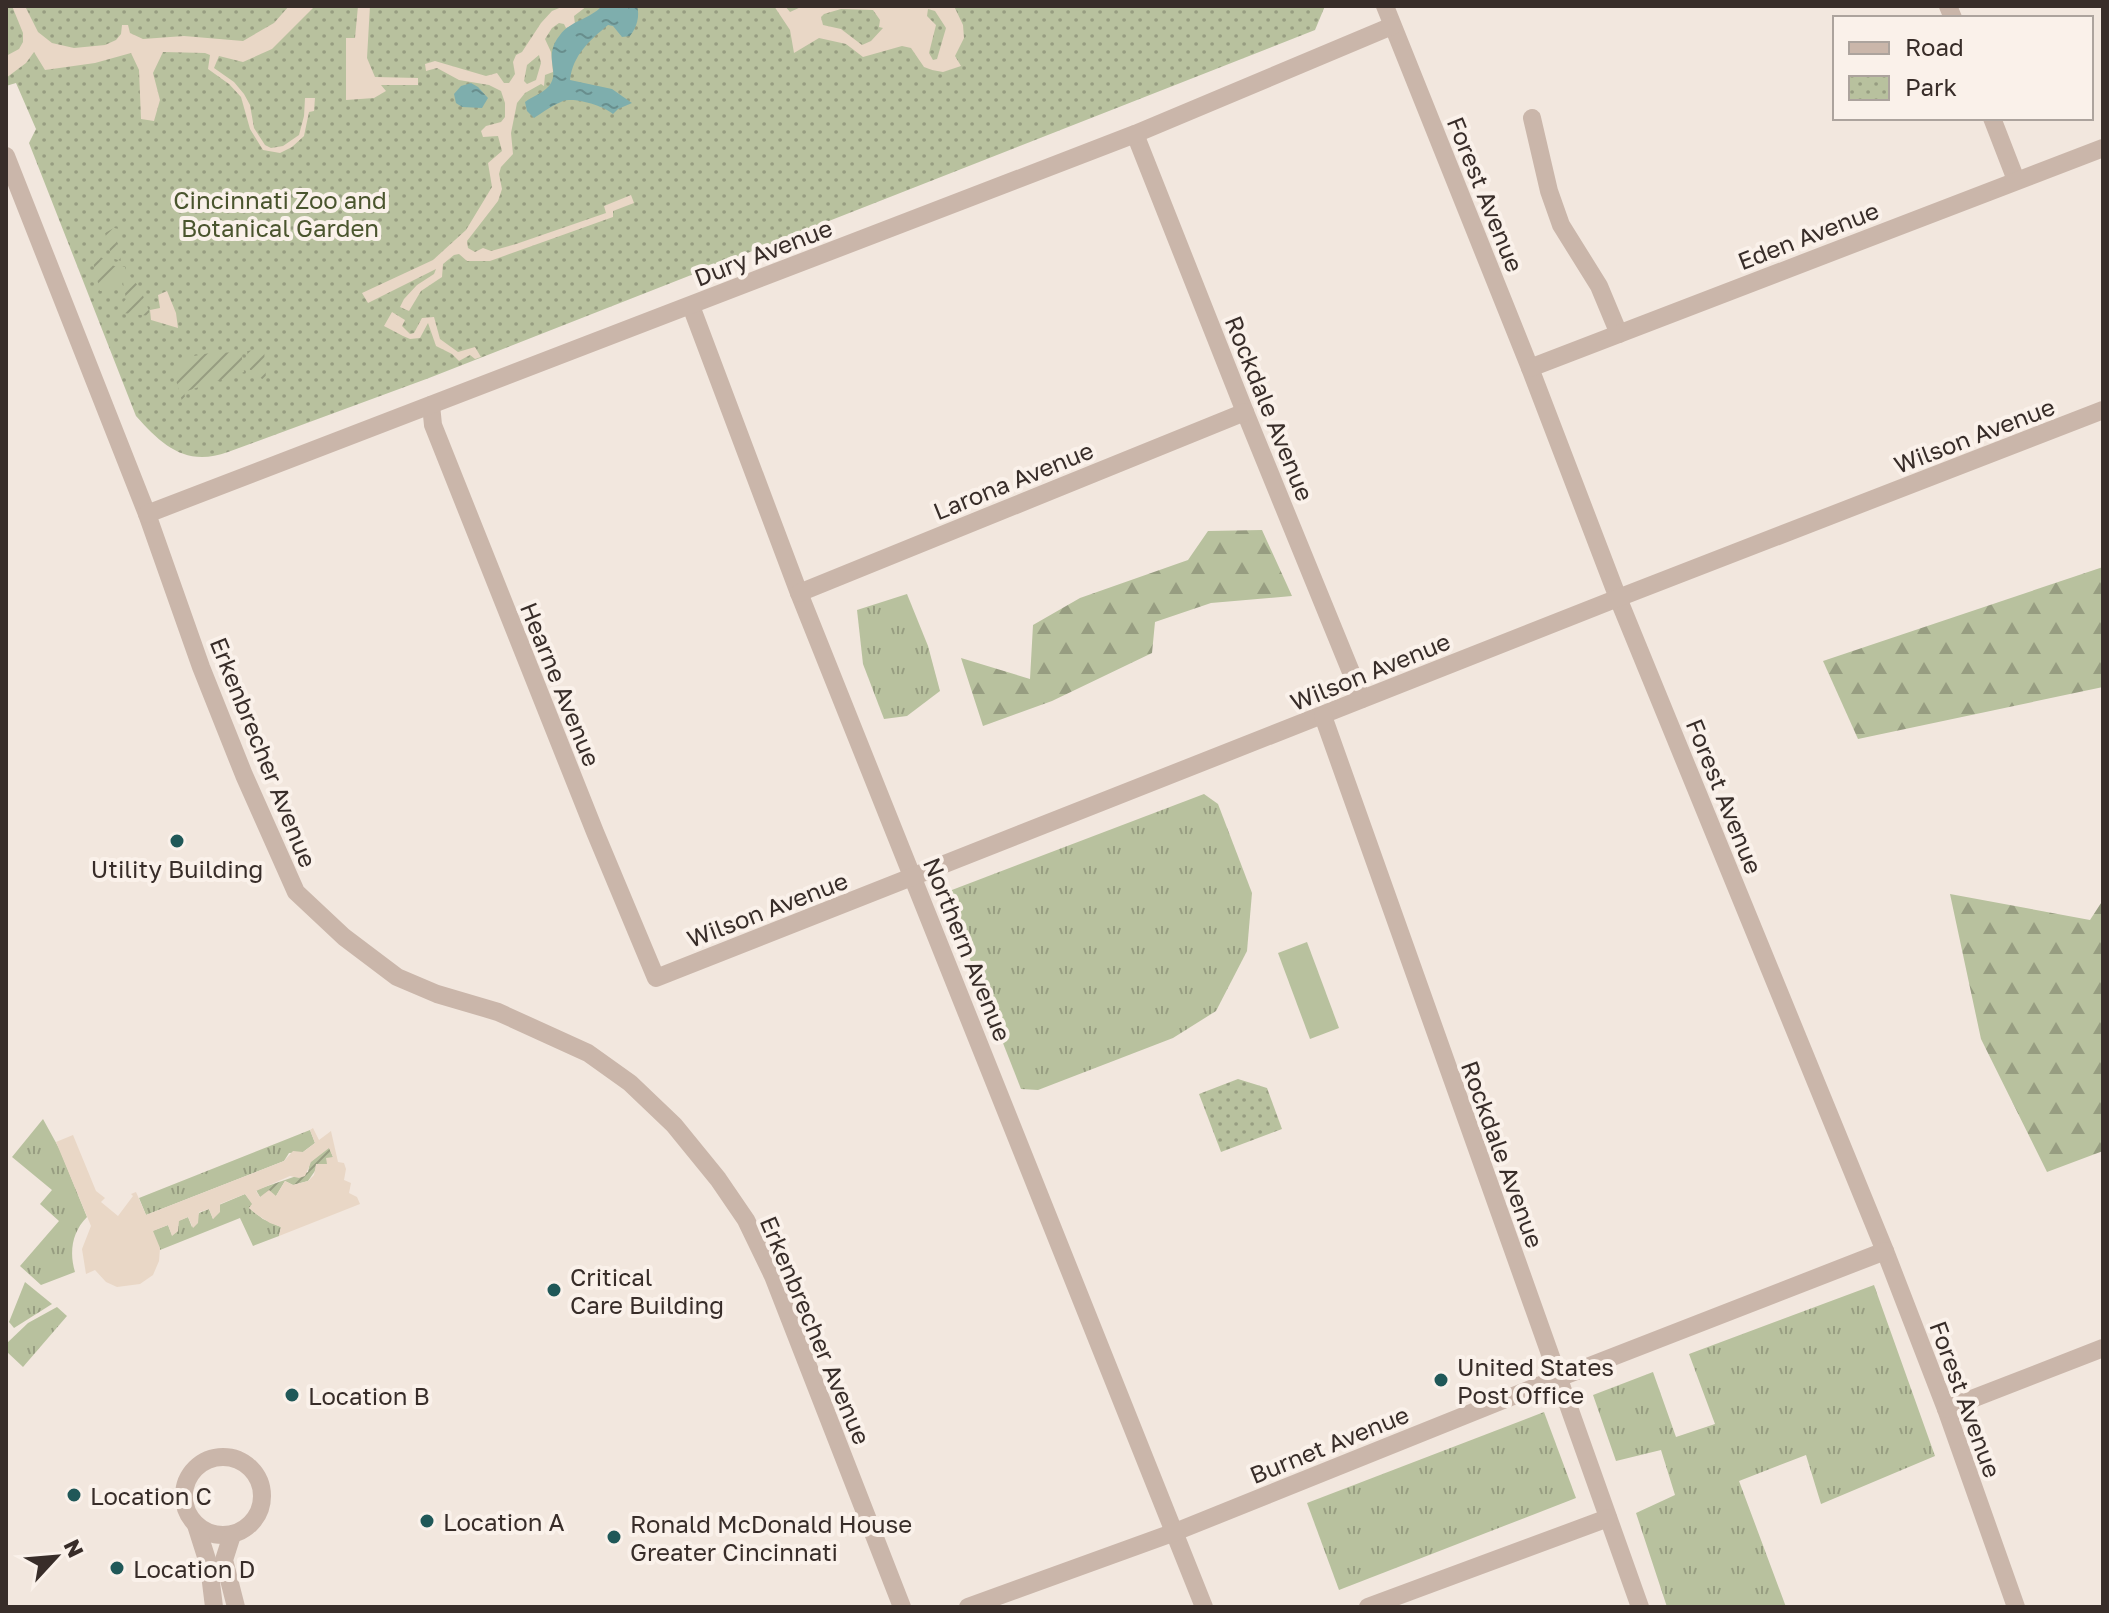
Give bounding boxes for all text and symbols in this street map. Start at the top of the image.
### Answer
legend [1833,16,2093,120]
text: Road [1905,32,1964,61]
text: Park [1905,72,1957,101]
street label: Forest Avenue [1442,112,1530,276]
park label: Cincinnati Zoo and Botanical Garden [173,185,387,242]
street label: Eden Avenue [1733,195,1883,275]
street label: Dury Avenue [690,212,836,292]
street label: Rockdale Avenue [1220,311,1320,505]
street label: Wilson Avenue [1890,391,2058,479]
street label: Larona Avenue [929,435,1097,525]
street label: Hearne Avenue [515,598,607,770]
street label: Wilson Avenue [1286,626,1454,716]
street label: Erkenbrecher Avenue [205,633,323,871]
street label: Forest Avenue [1681,714,1769,878]
marker: Utility Building [168,832,186,850]
street label: Northern Avenue [918,853,1018,1045]
place label: Utility Building [91,854,263,883]
street label: Wilson Avenue [683,865,851,953]
street label: Rockdale Avenue [1456,1056,1550,1252]
street label: Erkenbrecher Avenue [755,1211,877,1449]
place label: Critical Care Building [570,1262,724,1319]
marker: Critical Care Building [545,1281,563,1299]
street label: Forest Avenue [1924,1317,2008,1481]
place label: United States Post Office [1457,1352,1614,1409]
marker: United States Post Office [1432,1371,1450,1389]
place label: Location B [308,1381,430,1410]
marker: Location B [283,1386,301,1404]
street label: Burnet Avenue [1245,1399,1413,1489]
place label: Location C [90,1481,212,1510]
marker: Location C [65,1486,83,1504]
place label: Location A [443,1507,565,1536]
place label: Ronald McDonald House Greater Cincinnati [630,1509,912,1566]
marker: Location A [418,1512,436,1530]
north arrow [16,1517,96,1597]
marker: Ronald McDonald House Greater Cincinnati [605,1528,623,1546]
text: N [59,1535,90,1561]
place label: Location D [133,1554,255,1583]
marker: Location D [108,1559,126,1577]

